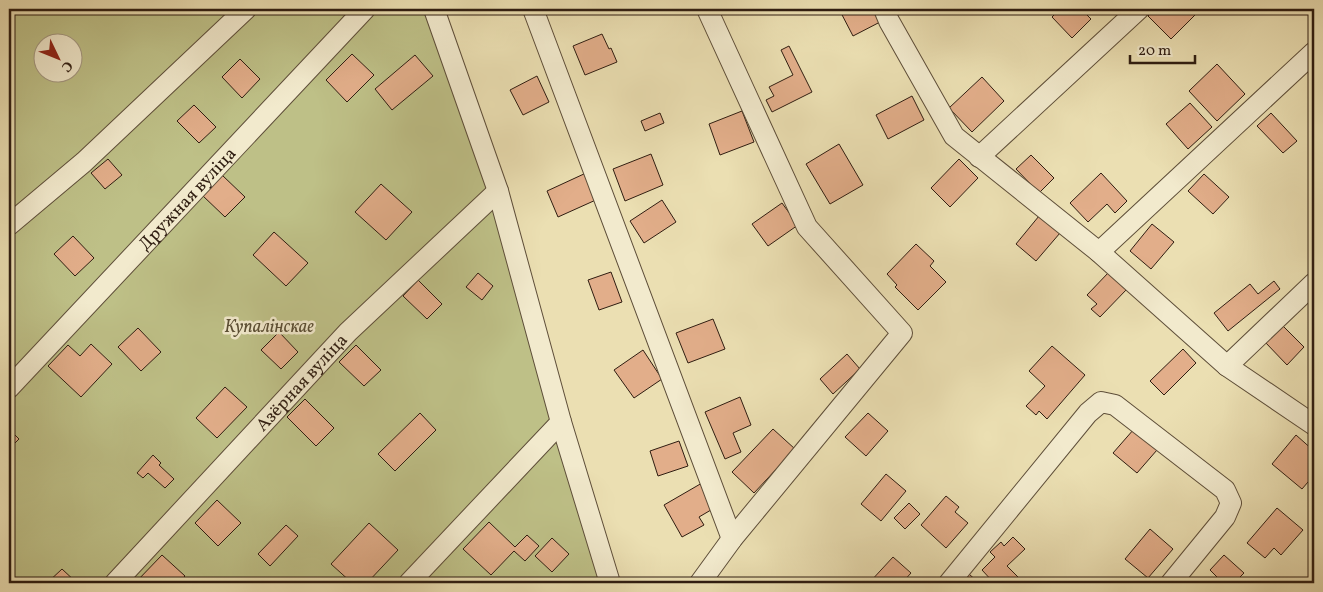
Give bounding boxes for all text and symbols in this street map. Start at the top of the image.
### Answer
north arrow [32,32,82,82]
scale bar [1130,32,1196,64]
text: 20 m [1138,41,1171,62]
text: С [56,56,76,76]
street label: Дружная вуліца [133,142,243,257]
park label: Купалінскае [224,315,314,340]
street label: Азёрная вуліца [251,329,354,438]

